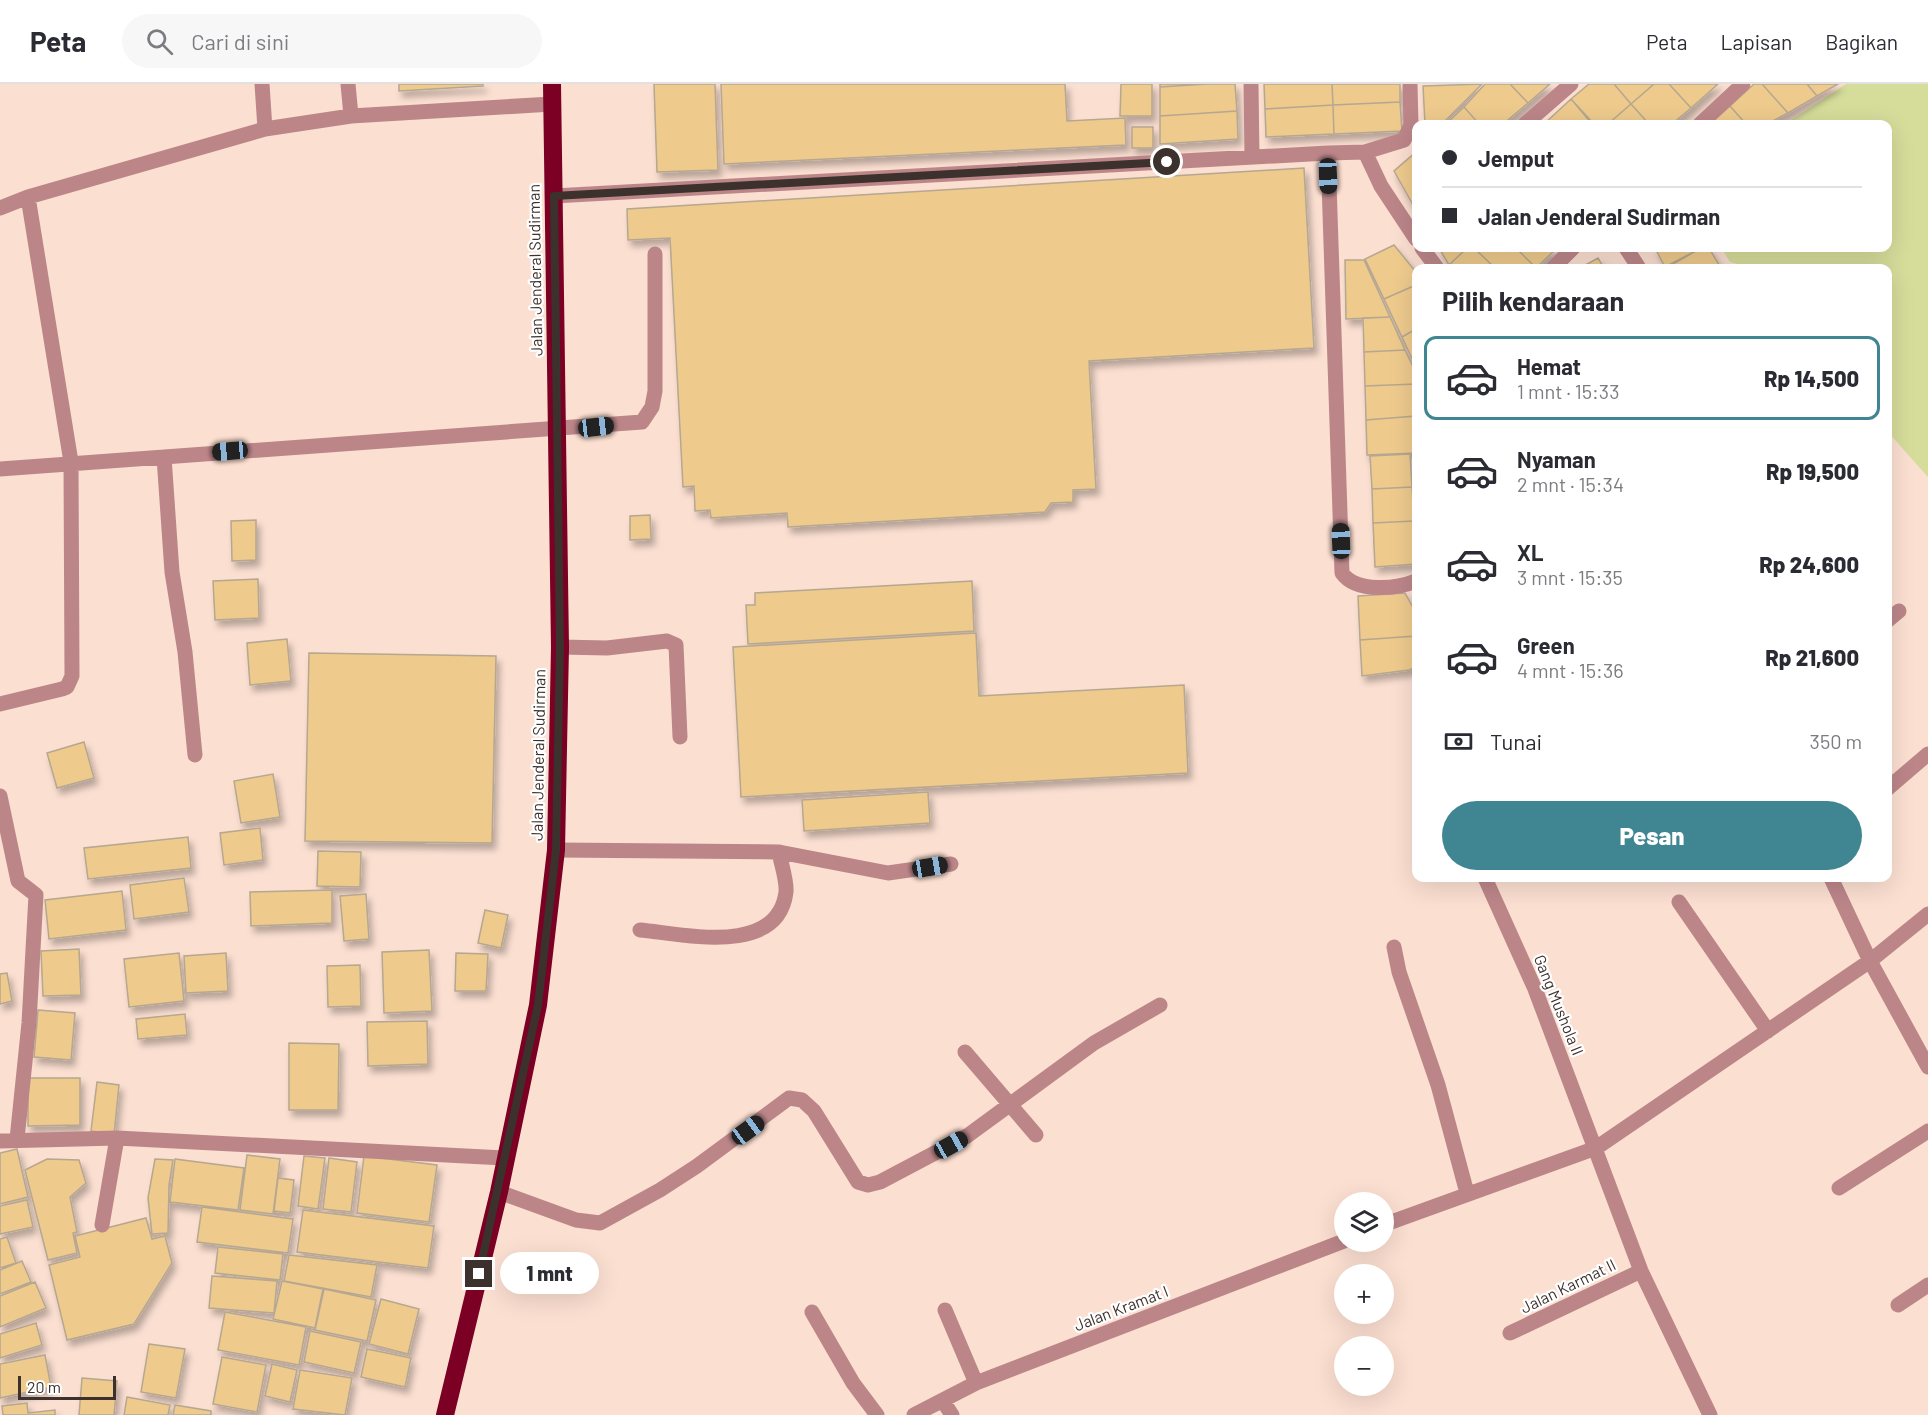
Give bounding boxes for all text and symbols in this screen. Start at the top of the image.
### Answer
search box [122,14,542,68]
text: Peta [30,24,86,58]
icon: search [143,25,176,58]
text: Cari di sini [191,28,289,54]
text: Peta [1646,29,1687,54]
text: Lapisan [1720,29,1792,54]
text: Bagikan [1825,29,1898,54]
text: Jemput [1478,145,1554,171]
route start [1153,148,1180,175]
car [1318,158,1338,194]
street label: Jalan Jenderal Sudirman [523,184,546,356]
text: Jalan Jenderal Sudirman [1478,203,1720,229]
text: Pilih kendaraan [1442,284,1624,316]
icon: car [1445,351,1499,405]
text: Hemat [1517,353,1581,379]
text: Rp 14,500 [1764,365,1859,391]
text: 1 mnt · 15:33 [1517,379,1619,403]
car [577,416,615,438]
car [211,440,249,462]
icon: car [1445,444,1499,498]
text: Nyaman [1517,446,1596,472]
text: Rp 19,500 [1766,458,1859,484]
text: 2 mnt · 15:34 [1517,472,1624,496]
car [1331,523,1351,559]
icon: car [1445,537,1499,591]
text: XL [1517,539,1543,565]
text: Rp 24,600 [1759,551,1859,577]
text: 3 mnt · 15:35 [1517,565,1623,589]
icon: car [1445,630,1499,684]
text: Green [1517,632,1575,658]
text: Rp 21,600 [1765,644,1859,670]
text: 4 mnt · 15:36 [1517,658,1623,682]
street label: Jalan Jenderal Sudirman [526,669,549,841]
icon: cash [1442,725,1475,758]
text: Tunai [1490,728,1542,754]
text: 350 m [1810,729,1862,753]
button: Pesan [1442,801,1862,870]
car [911,855,949,879]
street label: Gang Mushola II [1531,952,1588,1058]
car [728,1112,768,1148]
car [931,1128,971,1162]
map controls [1334,1192,1394,1396]
button: layers [1334,1192,1394,1252]
callout: 1 mnt [500,1253,599,1295]
street label: Jalan Karmat II [1517,1254,1618,1317]
route end [465,1260,492,1287]
text: 1 mnt [526,1261,573,1285]
button: + [1334,1264,1394,1324]
street label: Jalan Kramat I [1071,1281,1171,1334]
button: − [1334,1336,1394,1396]
scale bar [18,1373,116,1400]
text: 20 m [27,1377,61,1396]

